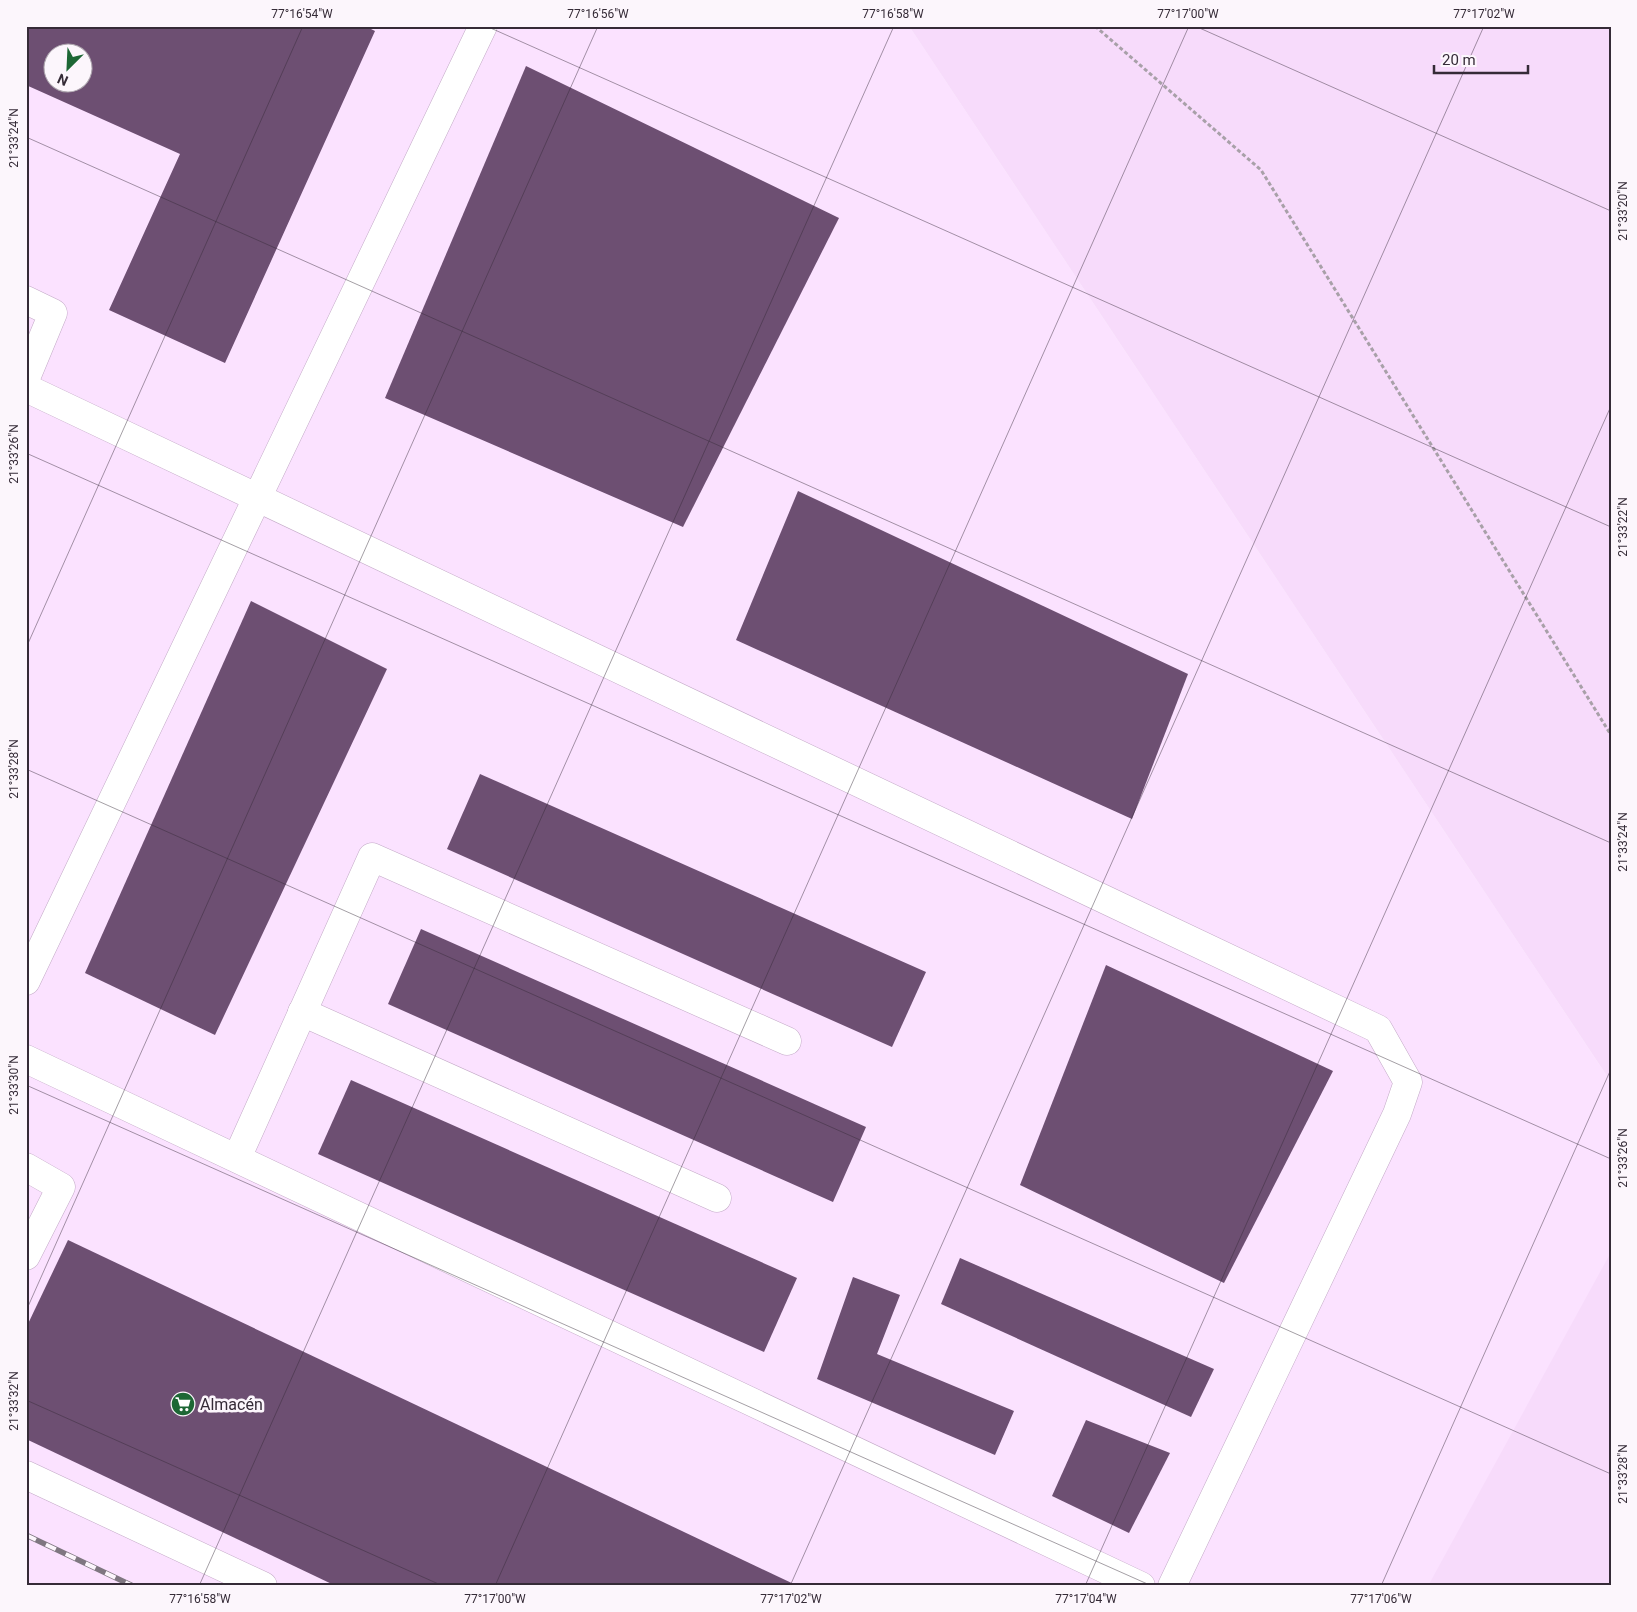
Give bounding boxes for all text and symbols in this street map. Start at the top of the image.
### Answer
text: 77°16'54"W [271,7,333,21]
text: 77°16'56"W [567,7,629,21]
text: 77°16'58"W [862,7,924,21]
text: 77°17'00"W [1157,7,1219,21]
text: 77°17'02"W [1453,7,1515,21]
north arrow [42,42,92,92]
scale bar [1434,42,1528,74]
text: 20 m [1442,51,1476,69]
text: N [55,71,70,89]
text: 21°33'24"N [7,108,21,168]
text: 21°33'20"N [1616,181,1630,241]
text: 21°33'26"N [7,424,21,484]
text: 21°33'22"N [1616,497,1630,557]
text: 21°33'28"N [7,739,21,799]
text: 21°33'24"N [1616,812,1630,872]
text: 21°33'30"N [7,1055,21,1115]
text: 21°33'26"N [1616,1128,1630,1188]
text: 21°33'32"N [7,1371,21,1431]
supermarket icon: Almacén [170,1391,196,1417]
place label: Almacén [200,1395,263,1414]
text: 21°33'28"N [1616,1444,1630,1504]
text: 77°16'58"W [169,1592,231,1606]
text: 77°17'00"W [464,1592,526,1606]
text: 77°17'02"W [760,1592,822,1606]
text: 77°17'04"W [1055,1592,1117,1606]
text: 77°17'06"W [1350,1592,1412,1606]

